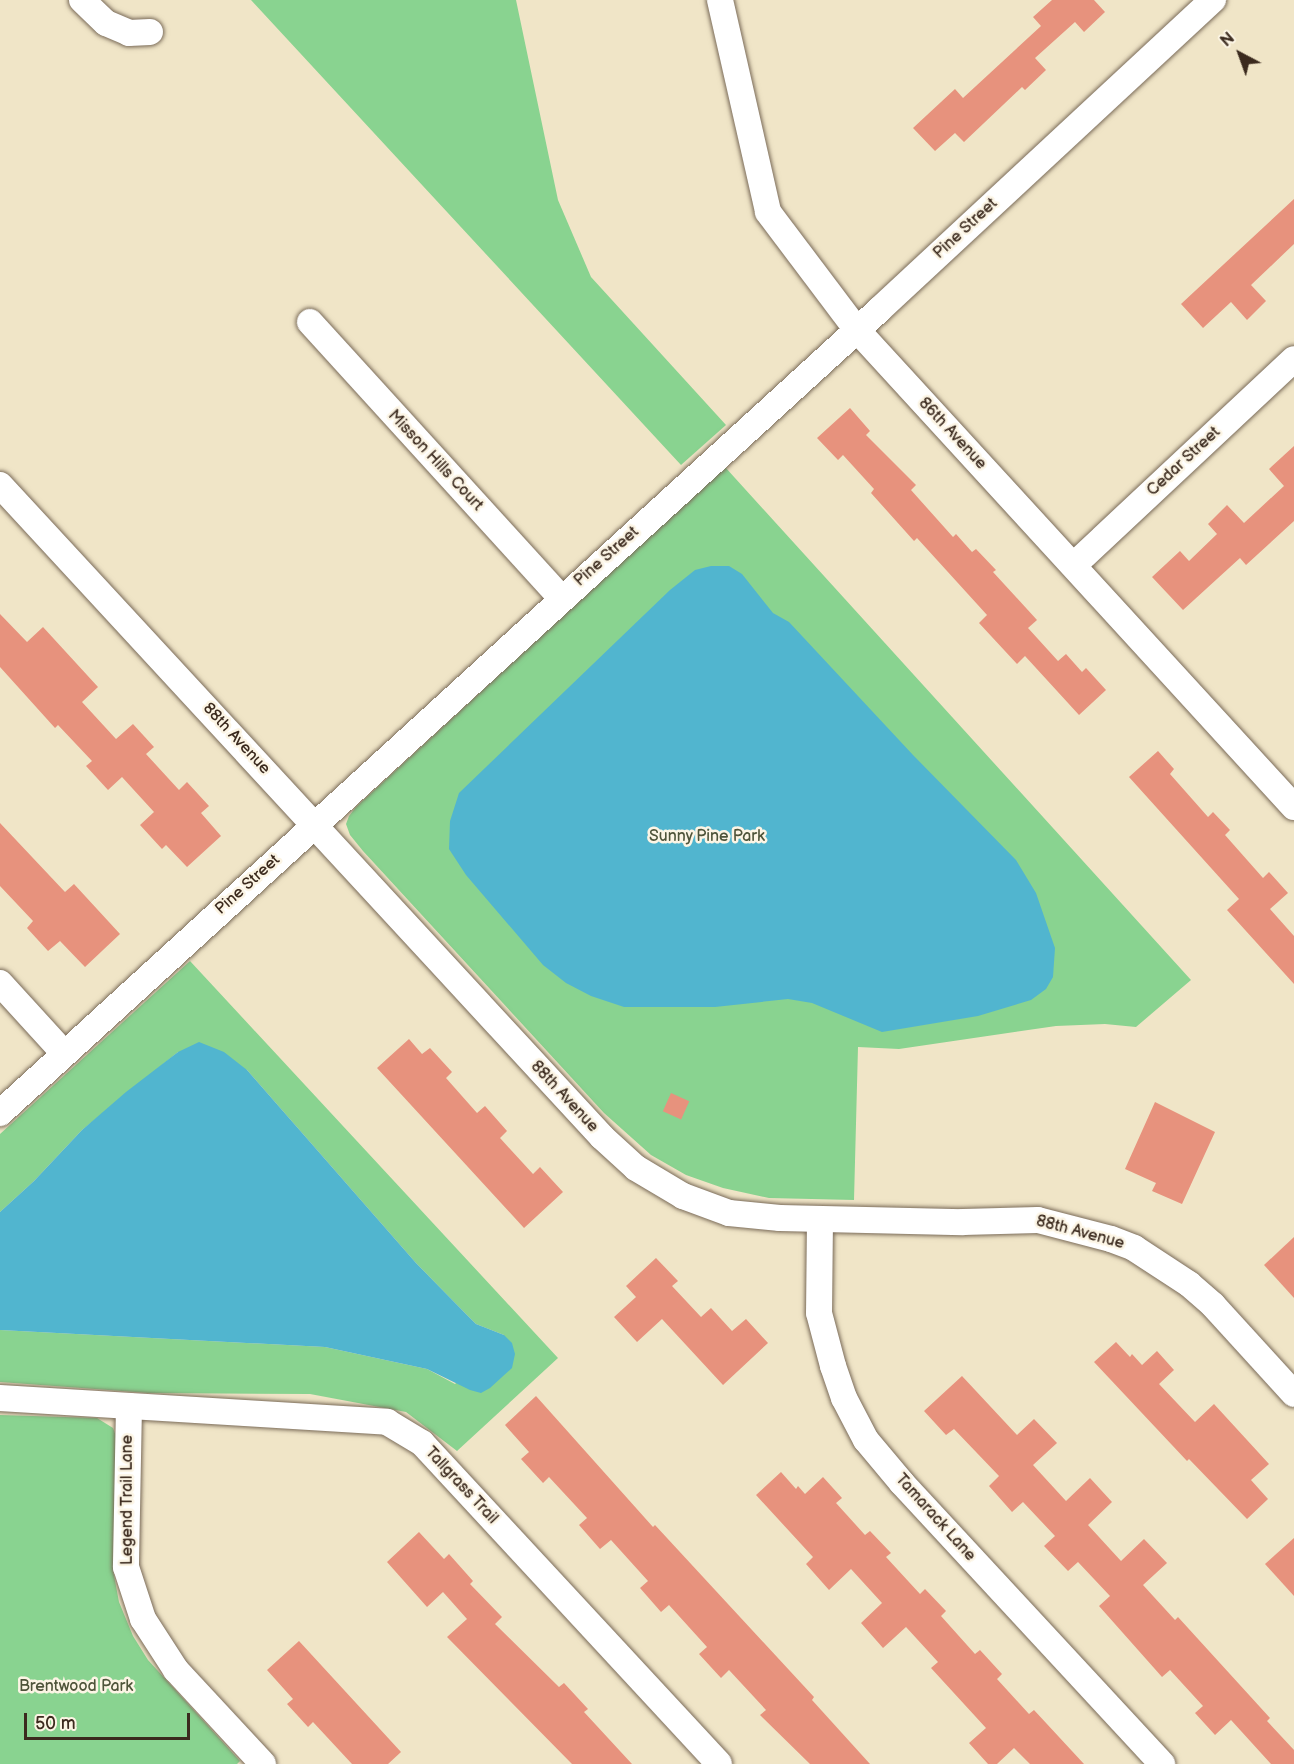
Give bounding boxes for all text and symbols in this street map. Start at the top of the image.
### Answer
north arrow [1210,24,1270,84]
text: N [1217,29,1239,51]
street label: Pine Street [930,195,1002,263]
street label: 86th Avenue [914,394,990,474]
street label: Misson Hills Court [383,407,487,515]
street label: Cedar Street [1143,423,1225,501]
street label: Pine Street [571,523,643,591]
street label: 88th Avenue [198,699,274,779]
park label: Sunny Pine Park [649,827,765,847]
street label: Pine Street [212,851,284,919]
street label: 88th Avenue [526,1057,602,1137]
street label: 88th Avenue [1034,1212,1126,1254]
street label: Legend Trail Lane [118,1435,138,1565]
street label: Tallgrass Trail [420,1443,502,1529]
street label: Tamarack Lane [891,1470,979,1566]
park label: Brentwood Park [19,1677,133,1697]
scale bar [27,1701,194,1739]
text: 50 m [35,1713,76,1734]

